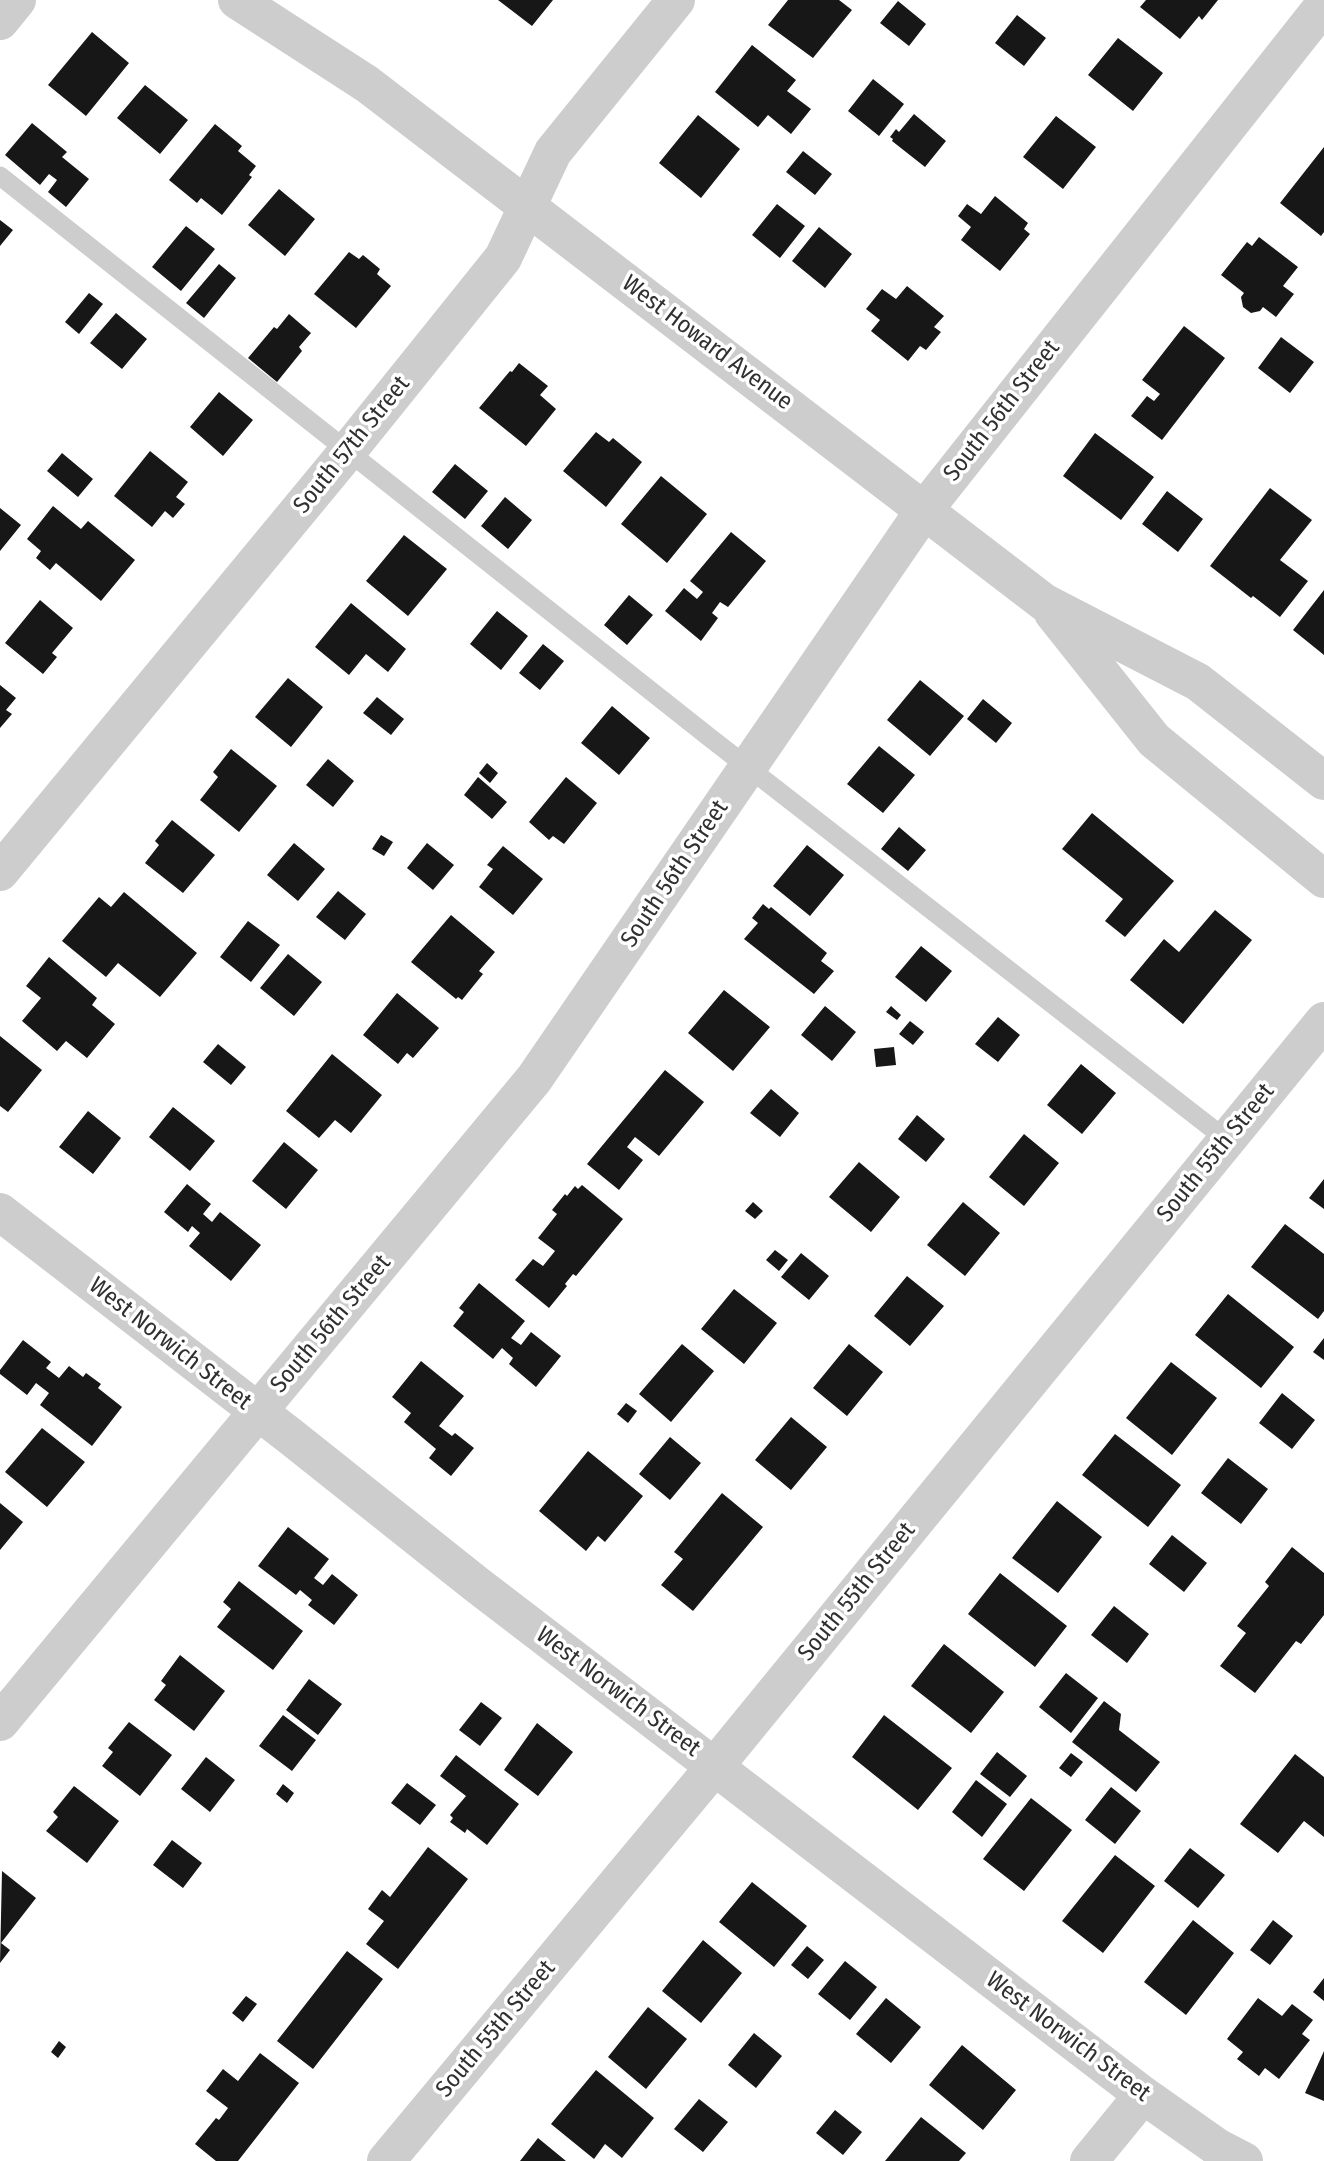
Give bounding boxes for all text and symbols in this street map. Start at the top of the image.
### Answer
street label: West Howard Avenue [616,270,798,416]
street label: South 56th Street [938,335,1066,487]
street label: South 57th Street [288,370,416,520]
street label: South 56th Street [615,795,735,953]
street label: South 55th Street [1151,1078,1281,1228]
street label: South 56th Street [265,1249,397,1399]
street label: West Norwich Street [83,1272,257,1416]
street label: South 55th Street [792,1517,922,1667]
street label: West Norwich Street [530,1621,706,1763]
street label: South 55th Street [430,1955,562,2103]
street label: West Norwich Street [980,1966,1156,2108]

